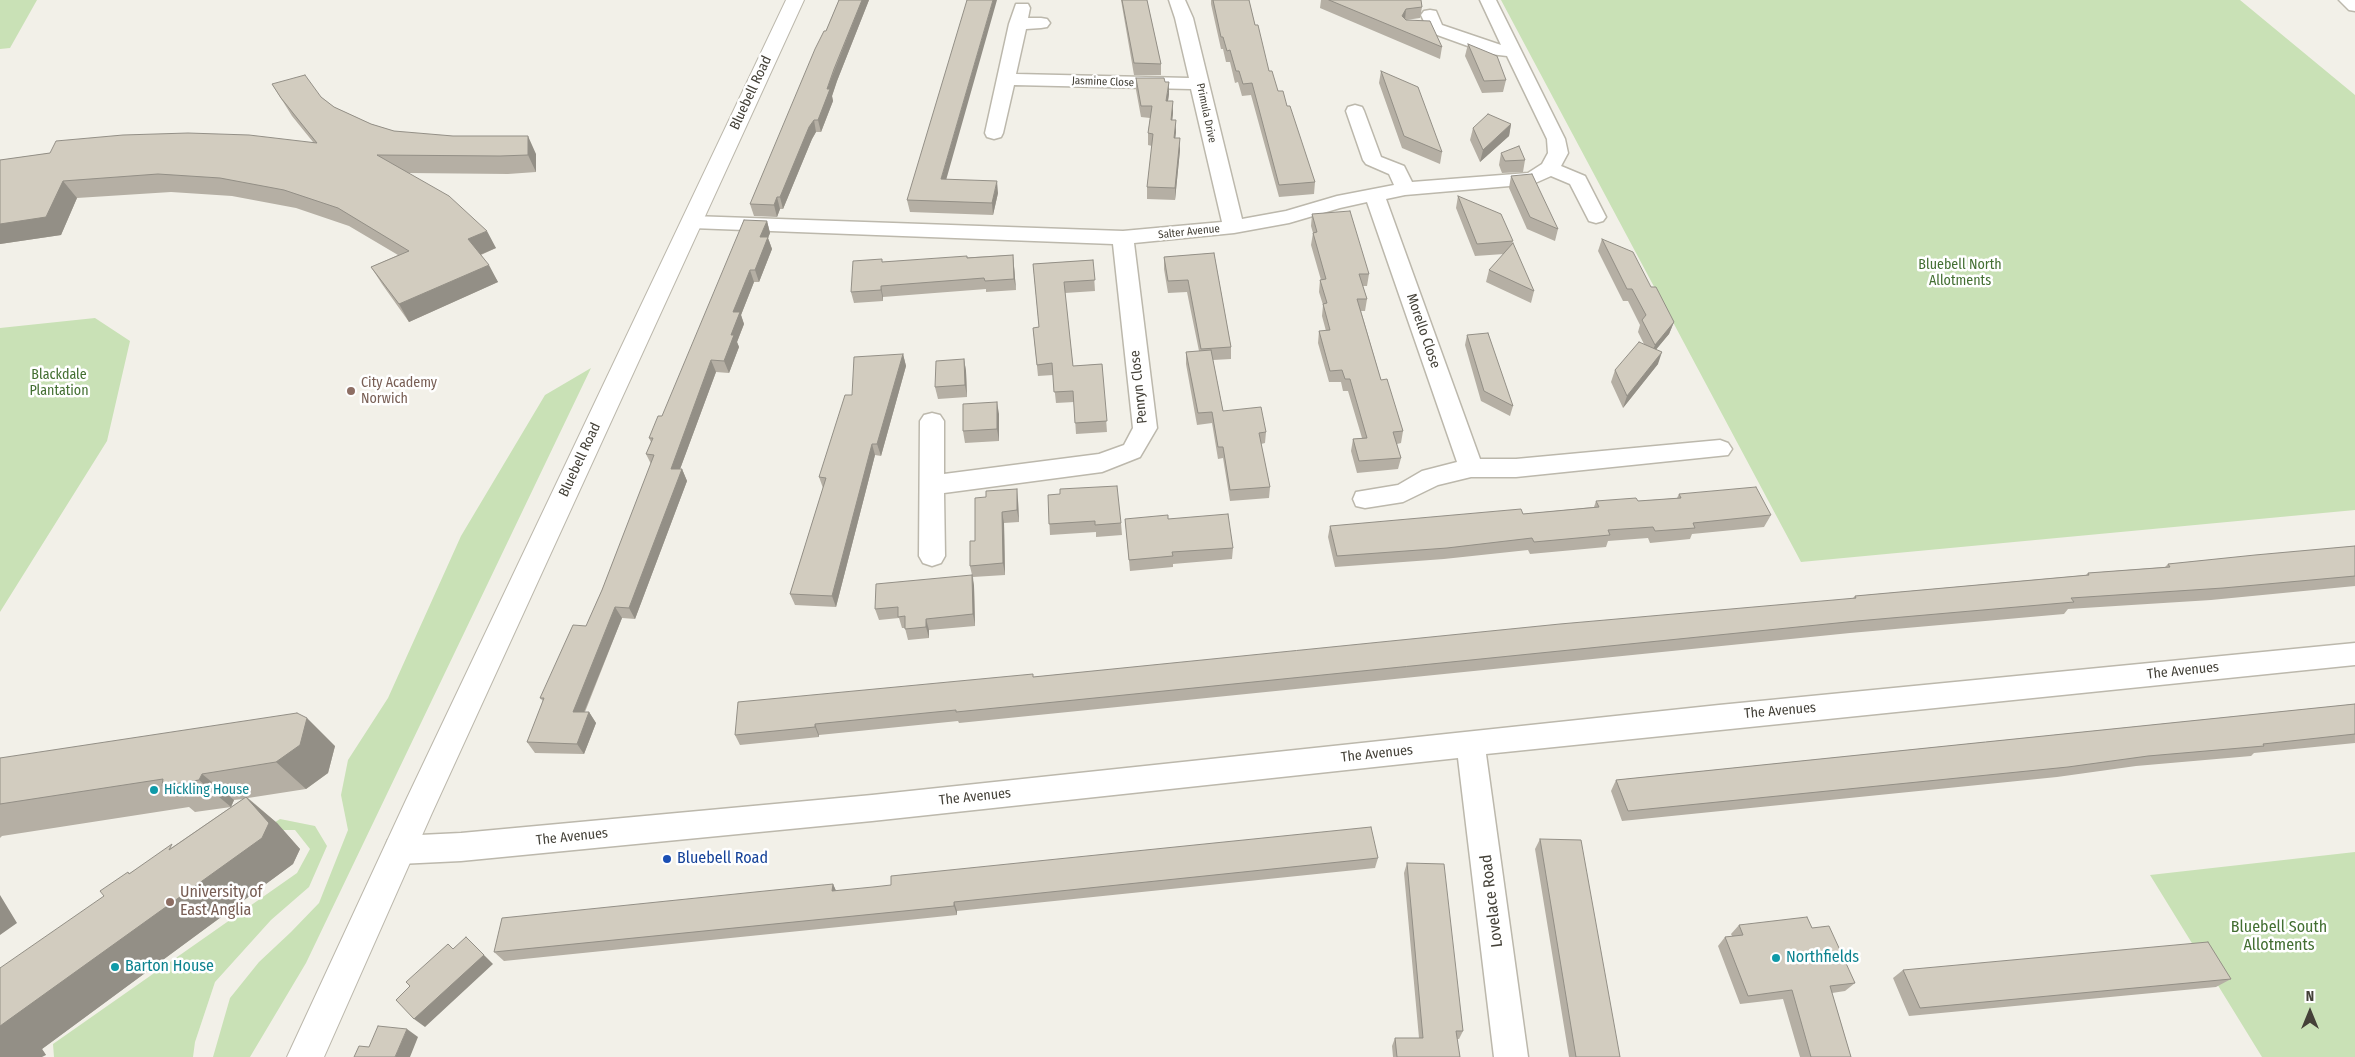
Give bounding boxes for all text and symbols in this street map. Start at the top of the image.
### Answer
street label: Bluebell Road [727,53,775,133]
street label: Jasmine Close [1072,74,1134,90]
street label: Primula Drive [1193,82,1219,144]
street label: Salter Avenue [1157,222,1221,242]
park label: Bluebell North Allotments [1918,257,2002,290]
street label: Morello Close [1402,292,1444,370]
street label: Penryn Close [1127,349,1151,425]
park label: Blackdale Plantation [29,367,89,400]
place label: City Academy Norwich [361,375,437,408]
marker: City Academy Norwich [345,385,357,397]
street label: Bluebell Road [556,420,604,500]
street label: The Avenues [2146,659,2220,683]
street label: The Avenues [1743,699,1817,723]
street label: The Avenues [1340,742,1414,766]
place label: Hickling House [164,782,249,798]
marker: Hickling House [148,784,160,796]
street label: The Avenues [938,785,1012,809]
street label: The Avenues [535,825,609,849]
place label: Bluebell Road [677,849,768,869]
marker: Bluebell Road [661,853,673,865]
street label: Lovelace Road [1477,853,1507,949]
place label: University of East Anglia [180,883,262,921]
marker: University of East Anglia [164,896,176,908]
park label: Bluebell South Allotments [2231,918,2327,956]
place label: Northfields [1786,948,1859,968]
marker: Northfields [1770,952,1782,964]
place label: Barton House [125,957,214,977]
marker: Barton House [109,961,121,973]
north arrow [2285,987,2335,1037]
text: N [2306,988,2314,1005]

